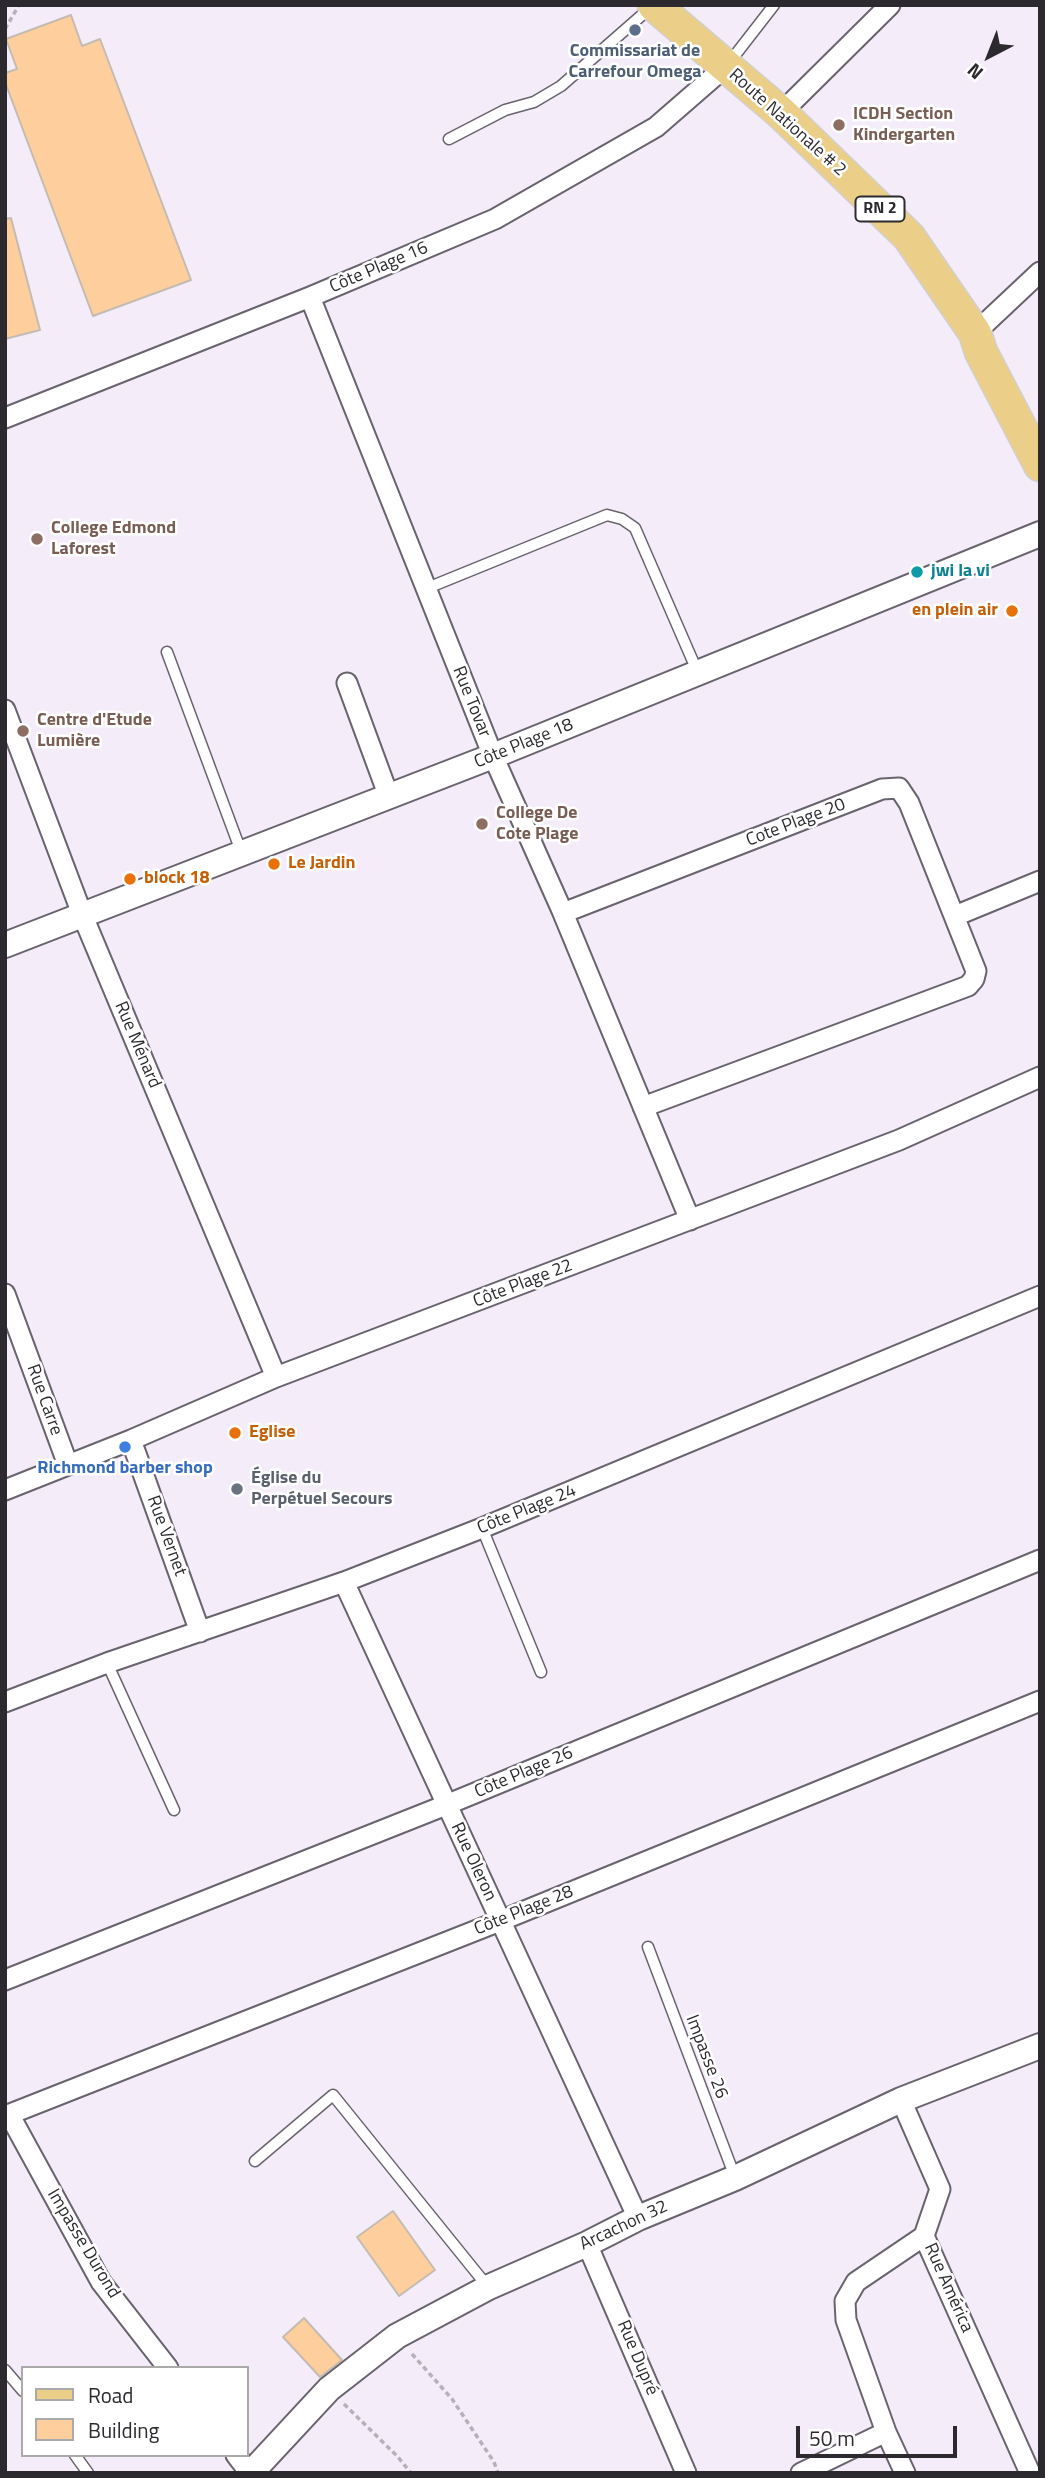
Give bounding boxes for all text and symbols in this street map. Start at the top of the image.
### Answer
north arrow [954,21,1024,91]
marker: Commissariat de Carrefour Omega [627,22,643,38]
place label: Commissariat de Carrefour Omega [569,41,701,84]
text: N [960,57,989,87]
street label: Route Nationale # 2 [724,65,850,181]
place label: ICDH Section Kindergarten [853,104,955,146]
marker: ICDH Section Kindergarten [831,117,847,133]
road number: RN 2 [856,196,904,222]
street label: Côte Plage 16 [327,238,431,298]
place label: College Edmond Laforest [51,518,176,560]
marker: College Edmond Laforest [29,531,45,547]
place label: jwi la vi [931,561,990,583]
marker: jwi la vi [909,564,925,580]
place label: en plein air [912,600,998,622]
marker: en plein air [1004,603,1020,619]
street label: Rue Tovar [447,663,495,741]
place label: Centre d'Etude Lumière [37,710,152,752]
street label: Côte Plage 18 [471,714,577,774]
marker: Centre d'Etude Lumière [15,723,31,739]
street label: Cote Plage 20 [743,794,849,852]
place label: College De Cote Plage [496,803,578,846]
marker: College De Cote Plage [474,816,490,832]
place label: Le Jardin [288,853,355,875]
marker: Le Jardin [266,856,282,872]
place label: block 18 [144,868,210,890]
marker: block 18 [122,871,138,887]
street label: Rue Ménard [109,998,165,1092]
street label: Côte Plage 22 [470,1255,576,1313]
street label: Rue Carre [21,1362,67,1438]
place label: Eglise [249,1422,296,1444]
marker: Eglise [227,1425,243,1441]
marker: Richmond barber shop [117,1439,133,1455]
place label: Richmond barber shop [37,1458,213,1480]
place label: Église du Perpétuel Secours [251,1468,393,1510]
street label: Côte Plage 24 [474,1480,580,1540]
marker: Église du Perpétuel Secours [229,1481,245,1497]
street label: Rue Vernet [142,1493,190,1579]
street label: Côte Plage 26 [472,1743,576,1803]
street label: Rue Oleron [445,1819,501,1905]
street label: Côte Plage 28 [471,1881,577,1941]
street label: Impasse 26 [680,2012,732,2102]
street label: Impasse Durond [42,2185,124,2303]
street label: Arcachon 32 [577,2196,671,2256]
street label: Rue América [919,2240,977,2336]
street label: Rue Dupré [612,2317,662,2399]
legend [21,2366,248,2457]
text: Road [88,2379,133,2411]
scale bar [800,2412,961,2456]
text: Building [88,2414,159,2446]
text: 50 m [809,2422,855,2454]

